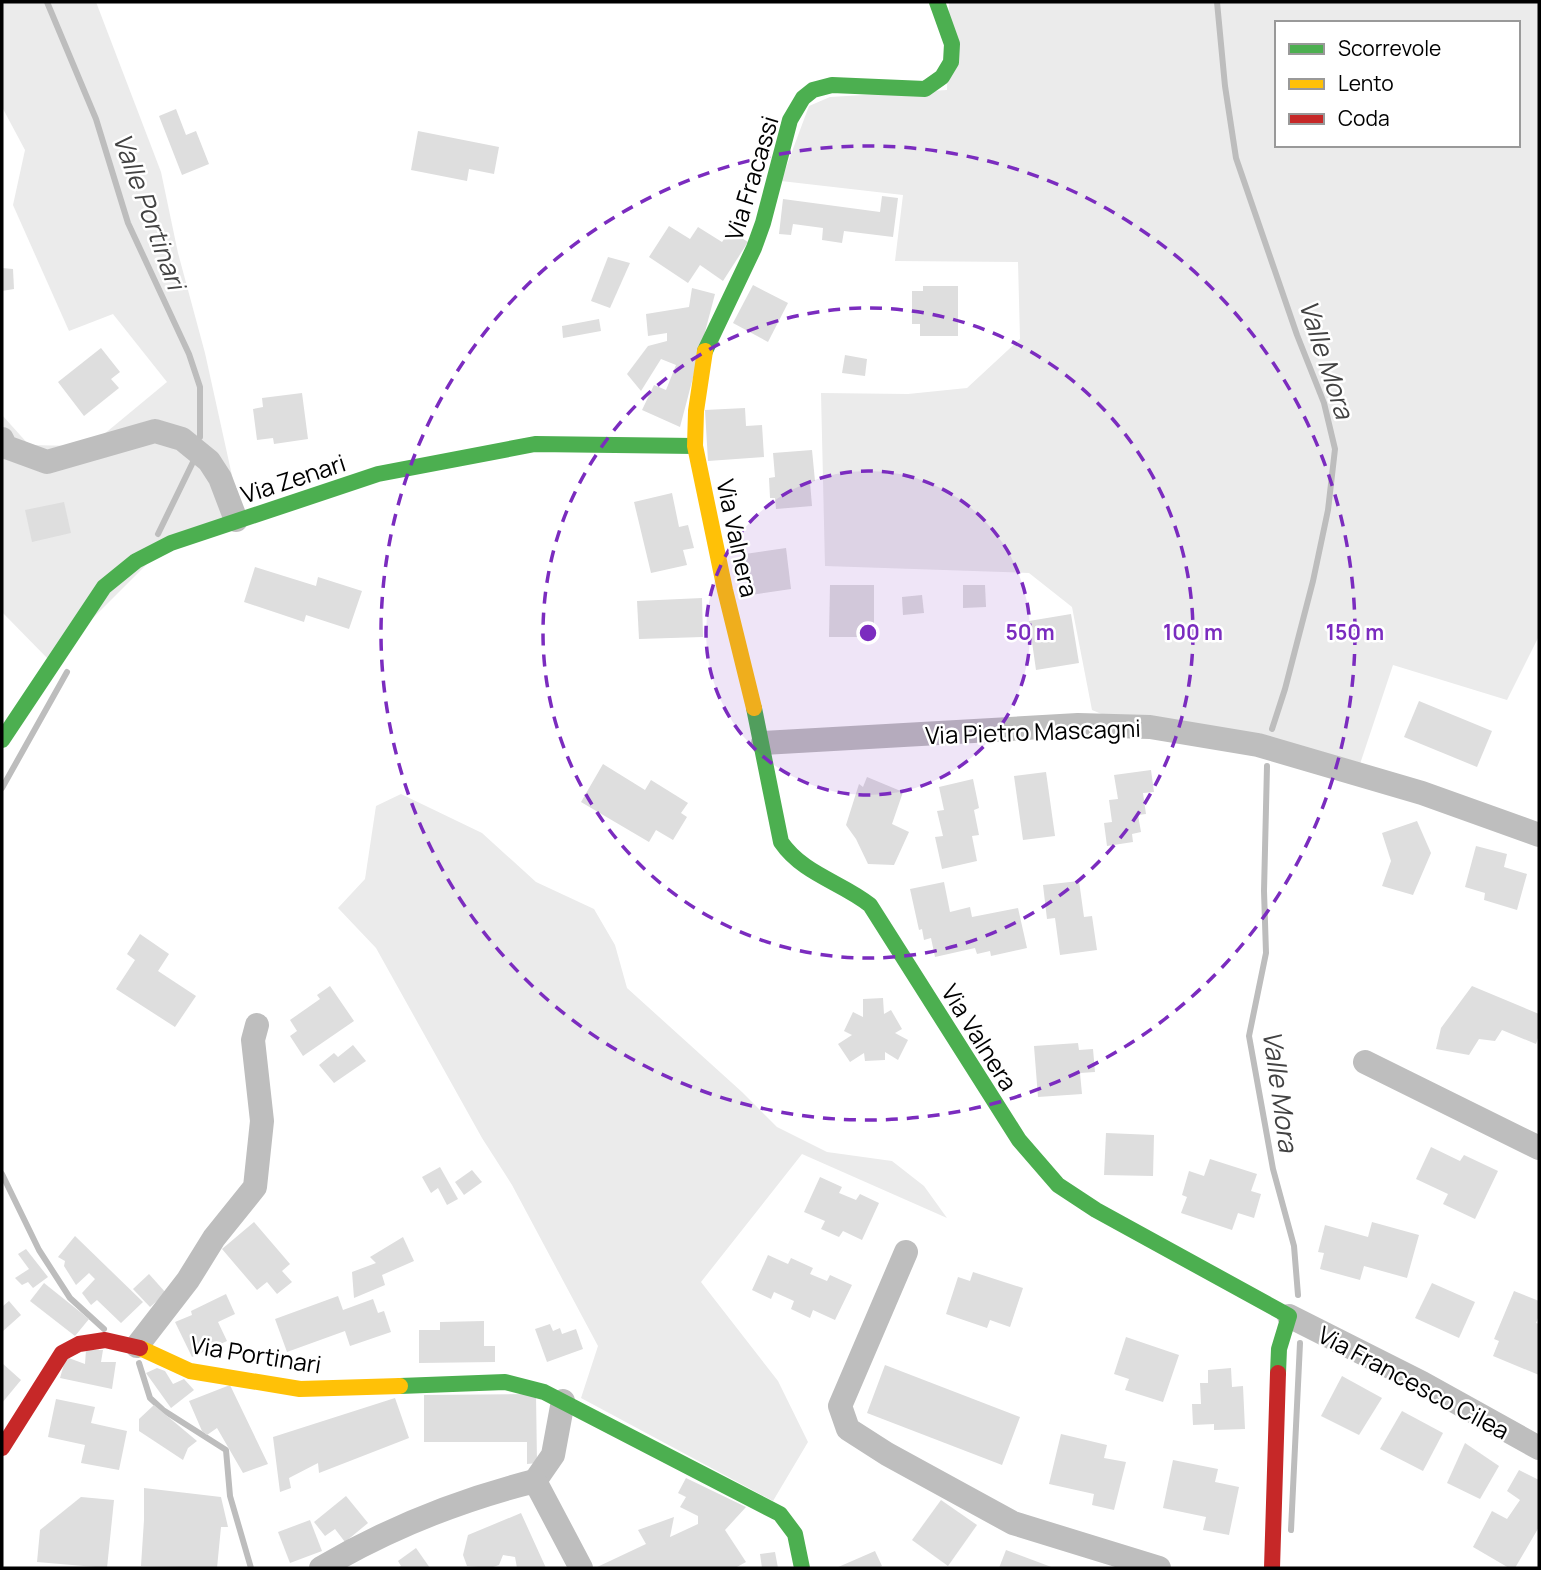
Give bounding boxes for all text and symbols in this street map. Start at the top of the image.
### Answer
legend [1275,21,1520,147]
text: Scorrevole [1338,34,1441,62]
text: Lento [1338,69,1394,97]
text: Coda [1338,104,1390,132]
street label: Via Fracassi [716,112,786,244]
water label: Valle Portinari [105,128,196,297]
water label: Valle Mora [1291,295,1363,424]
street label: Via Zenari [237,446,349,510]
street label: Via Valnera [709,476,767,600]
text: 50 m [1005,618,1055,646]
text: 100 m [1163,618,1223,646]
text: 150 m [1326,618,1384,646]
centre of rings [856,621,880,645]
street label: Via Pietro Mascagni [925,711,1141,751]
street label: Via Valnera [934,977,1026,1097]
water label: Valle Mora [1255,1028,1308,1155]
street label: Via Francesco Cilea [1312,1318,1516,1446]
street label: Via Portinari [188,1327,324,1381]

